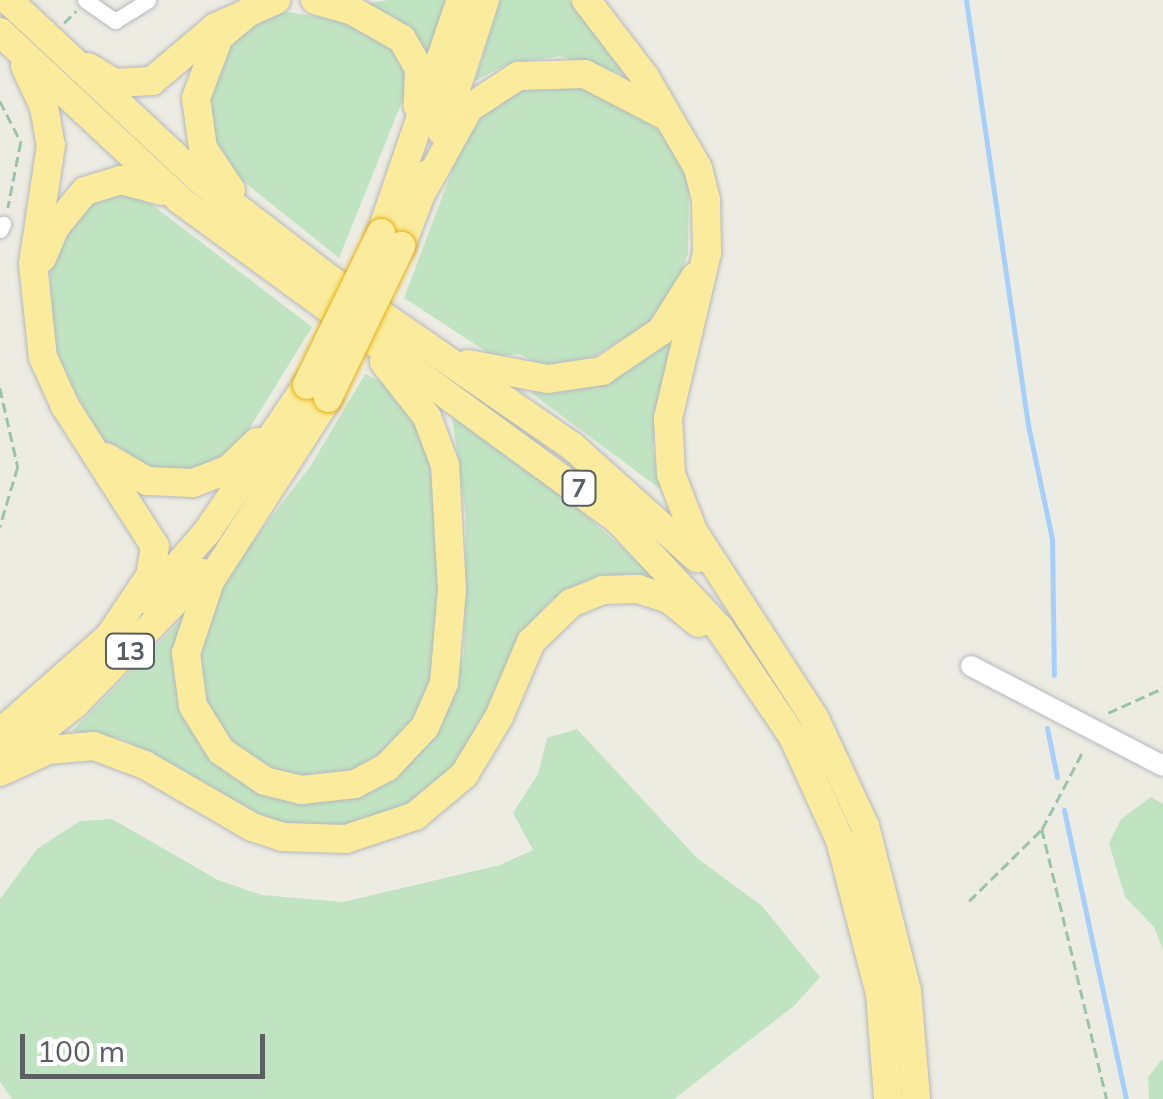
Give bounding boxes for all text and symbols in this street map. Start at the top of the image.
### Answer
road number: 7 [562,468,596,508]
road number: 13 [105,631,155,671]
scale bar [25,1014,270,1076]
text: 100 m [37,1032,125,1070]

